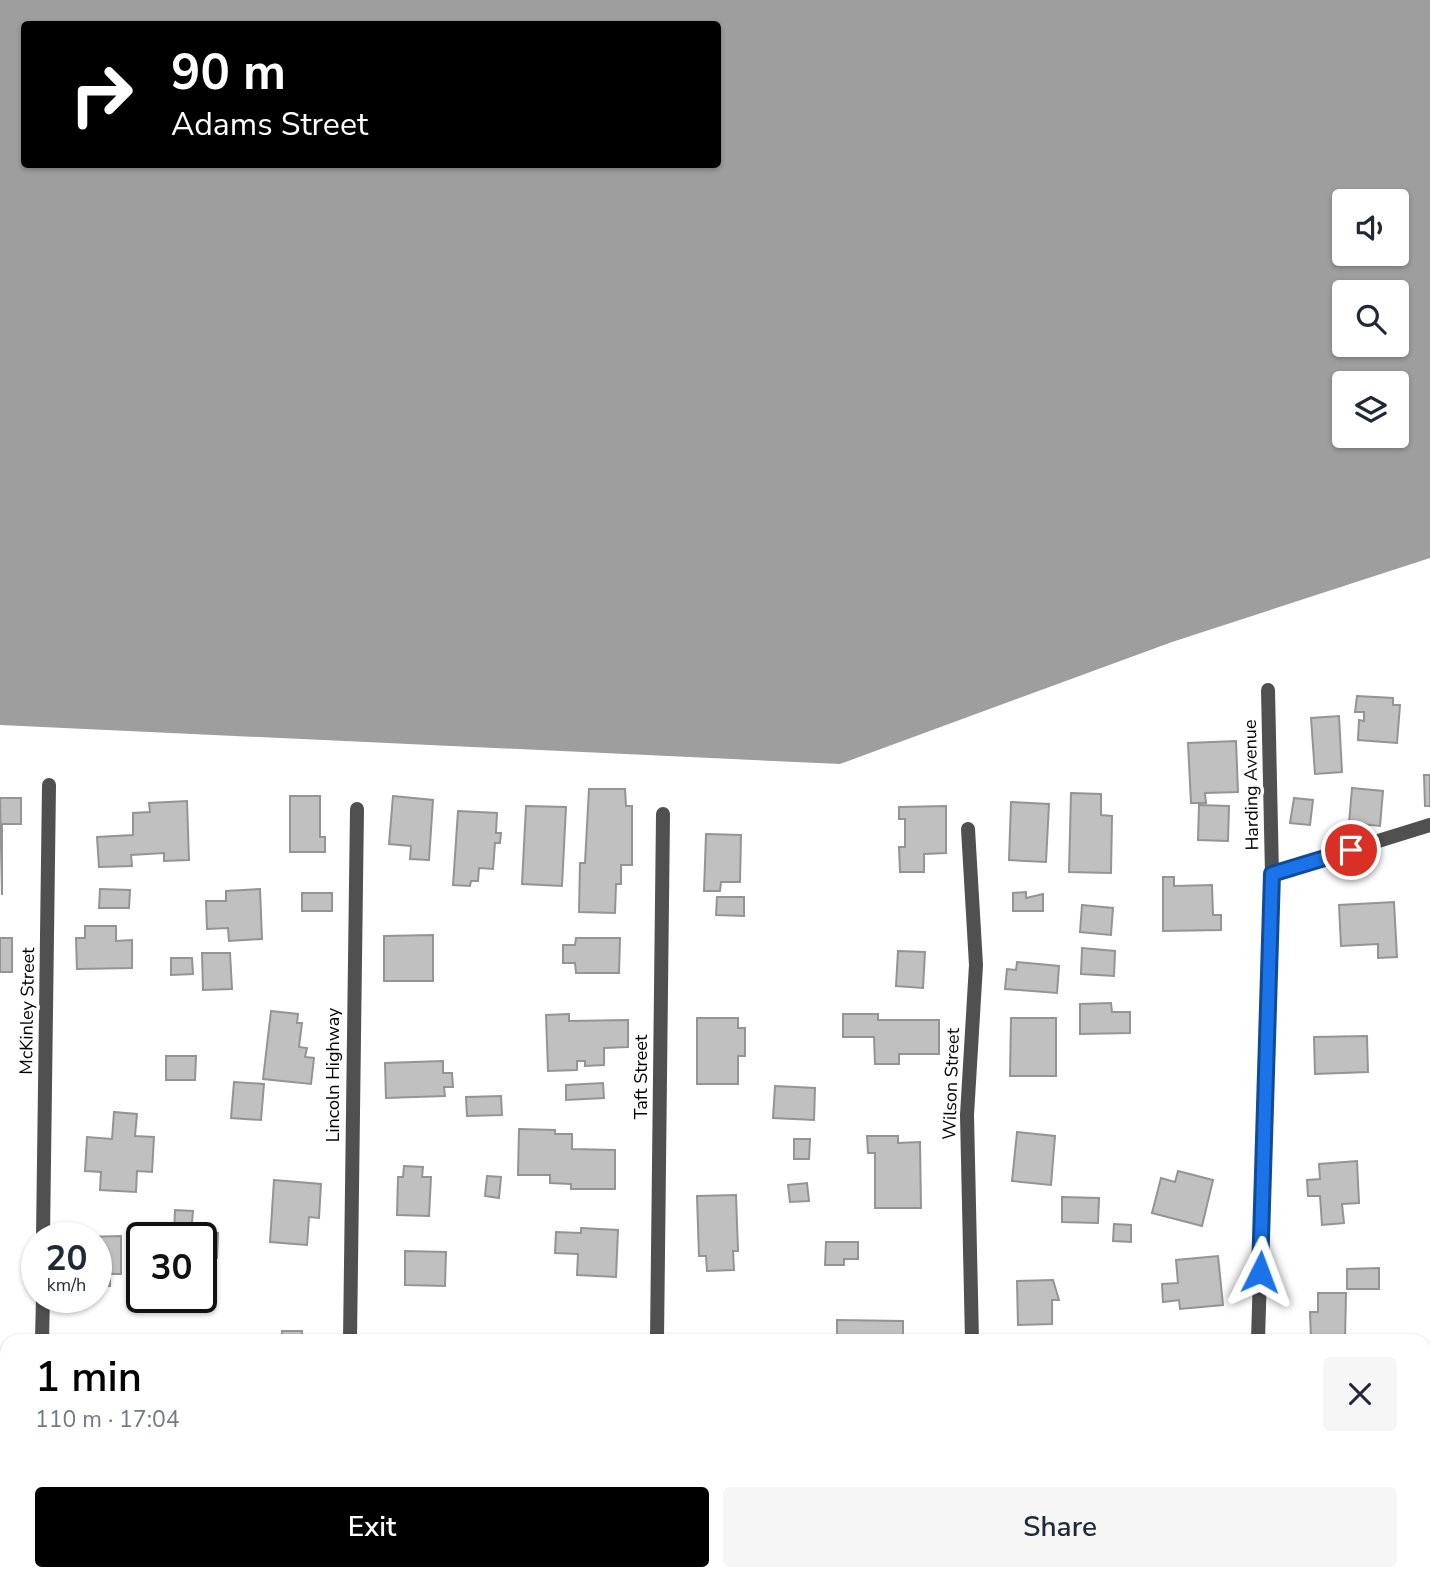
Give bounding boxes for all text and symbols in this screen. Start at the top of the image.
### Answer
text: 90 m [171,39,286,106]
icon: right [56,49,147,140]
text: Adams Street [171,103,368,146]
map controls [1332,189,1409,448]
button: sound [1332,189,1409,266]
button: search [1332,280,1409,357]
button: layers [1332,371,1409,448]
street label: Harding Avenue [1238,719,1264,851]
pin [1321,820,1381,880]
icon: arrive [1332,831,1370,869]
street label: McKinley Street [14,947,40,1075]
street label: Lincoln Highway [321,1007,345,1142]
street label: Wilson Street [937,1027,965,1140]
street label: Taft Street [629,1034,653,1119]
speed limit sign: 30 [126,1222,217,1313]
text: 20 [45,1235,88,1282]
position arrow [1223,1235,1297,1309]
text: km/h [47,1273,86,1297]
text: 1 min [35,1349,142,1406]
button: close [1323,1357,1397,1431]
text: 110 m · 17:04 [35,1404,180,1435]
button: Exit [35,1487,709,1567]
button: Share [723,1487,1397,1567]

